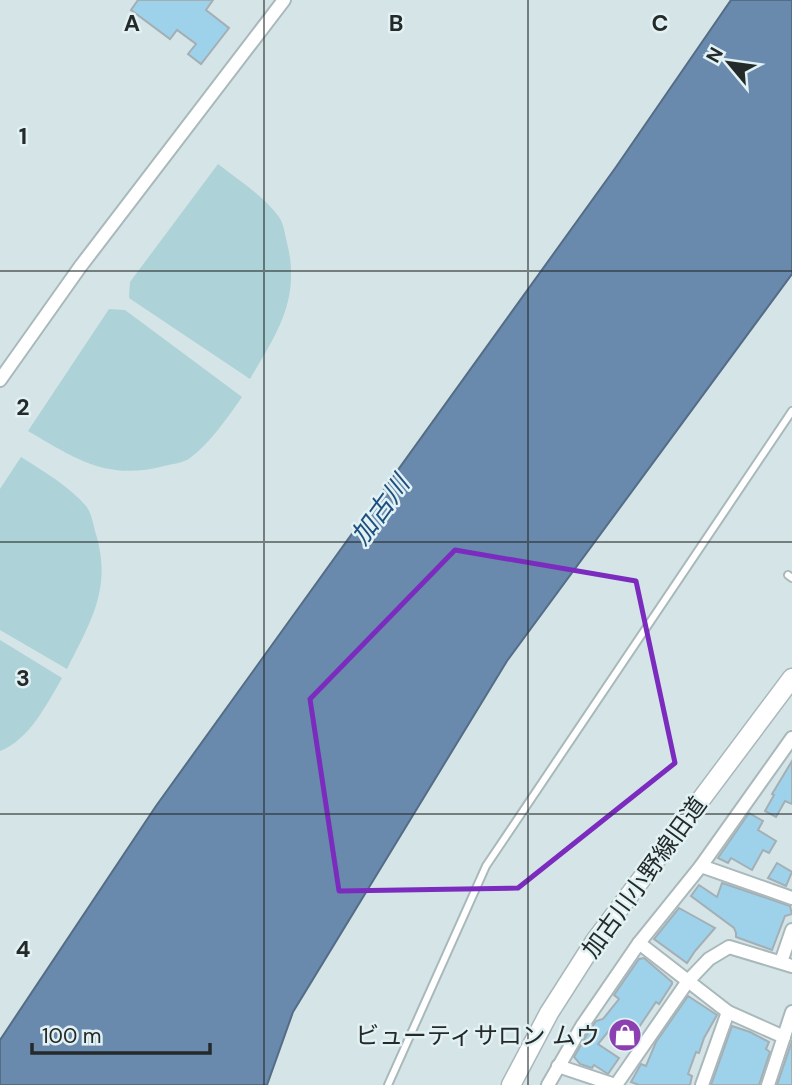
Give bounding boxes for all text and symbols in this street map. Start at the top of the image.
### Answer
text: A [124,8,140,38]
text: B [389,8,403,38]
text: C [652,8,668,38]
north arrow [694,28,764,98]
text: N [700,43,729,67]
text: 1 [19,121,27,151]
text: 2 [16,392,30,422]
water label: 加古川 [343,466,418,552]
text: 3 [16,663,30,693]
street label: 加古川小野線旧道 [575,790,713,964]
text: 4 [16,934,31,964]
scale bar [32,1012,210,1056]
shop icon: ビューティサロン ムウ [606,1016,644,1054]
place label: ビューティサロン ムウ [355,1020,600,1051]
text: 100 m [42,1022,102,1050]

